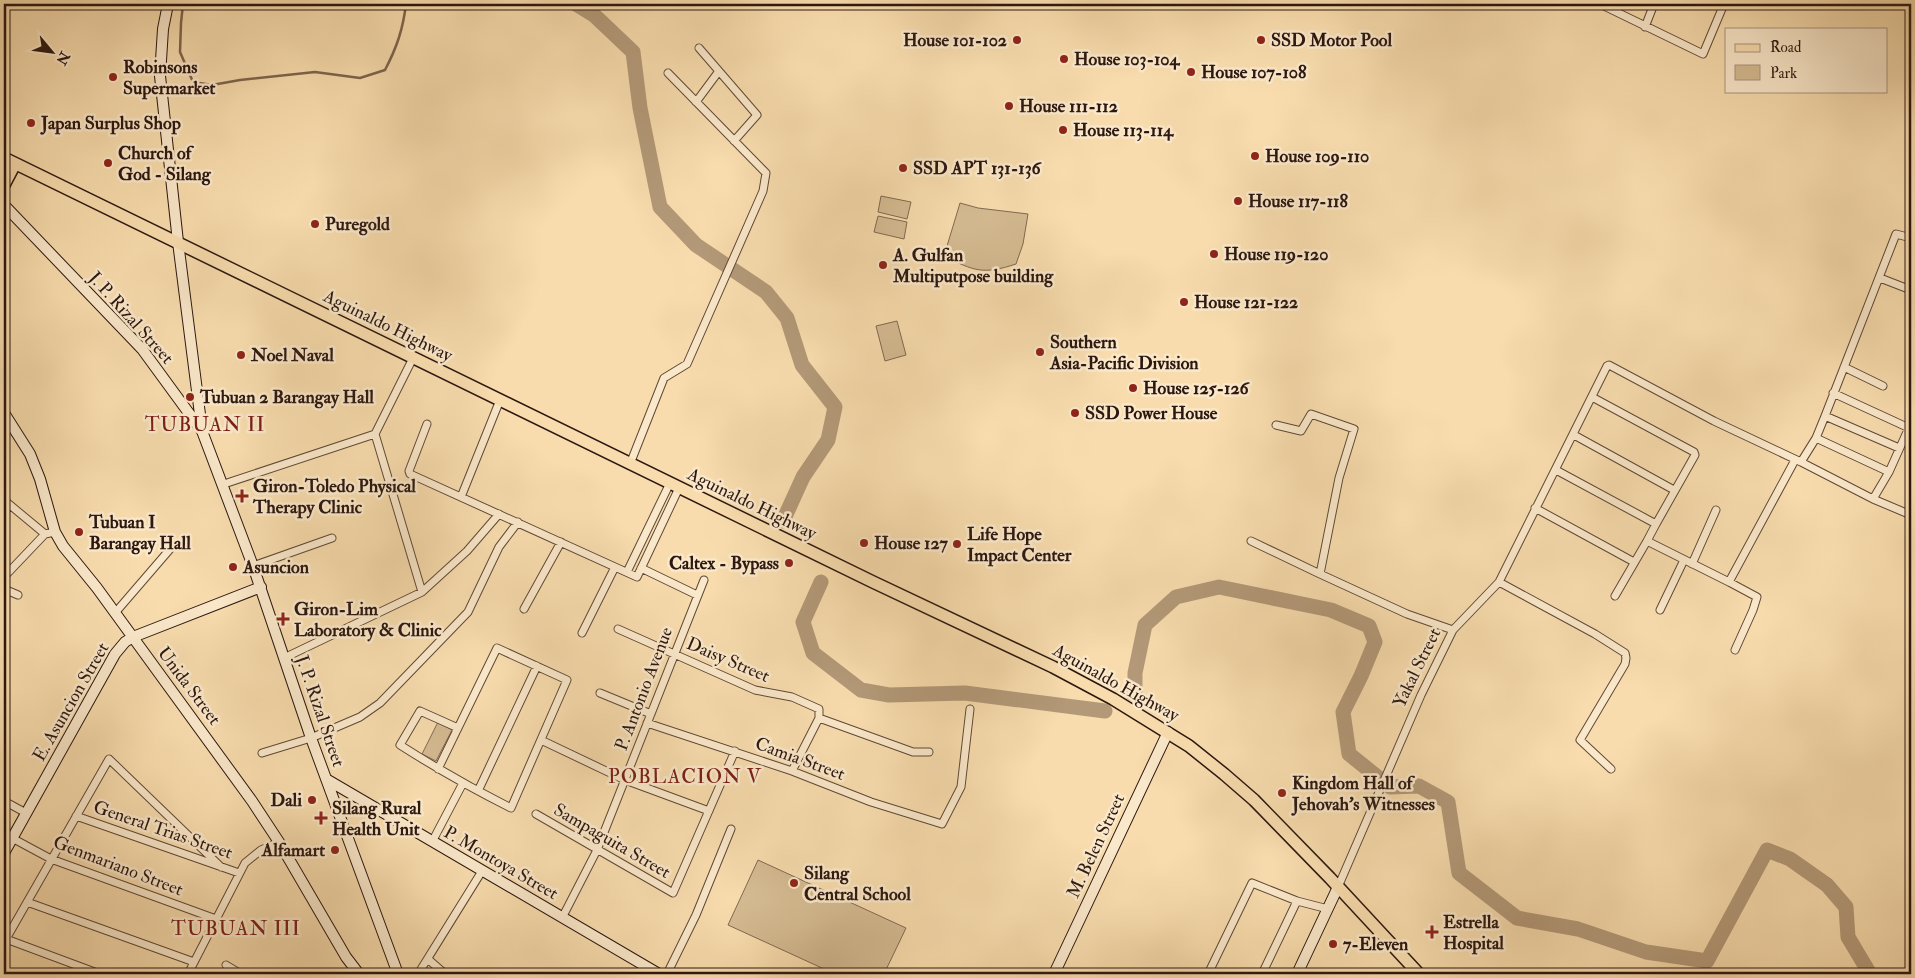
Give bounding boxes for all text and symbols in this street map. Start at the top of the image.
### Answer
north arrow [28,28,78,78]
legend [1725,28,1888,92]
place label: House 101-102 [903,29,1007,52]
place label: SSD Motor Pool [1271,29,1392,52]
marker: House 101-102 [1011,34,1023,46]
marker: SSD Motor Pool [1255,34,1267,46]
text: Road [1770,38,1802,57]
text: N [52,48,74,68]
place label: House 103-104 [1074,48,1181,71]
marker: House 103-104 [1058,53,1070,65]
place label: Robinsons Supermarket [123,56,215,100]
place label: House 107-108 [1201,61,1307,84]
text: Park [1770,64,1797,83]
marker: House 107-108 [1185,66,1197,78]
marker: Robinsons Supermarket [107,71,119,83]
place label: House 111-112 [1019,95,1118,118]
marker: House 111-112 [1003,100,1015,112]
place label: Japan Surplus Shop [40,112,181,135]
marker: Japan Surplus Shop [25,117,37,129]
place label: House 113-114 [1073,119,1174,142]
marker: House 113-114 [1057,124,1069,136]
place label: Church of God - Silang [118,142,212,186]
place label: House 109-110 [1265,145,1369,168]
marker: House 109-110 [1249,150,1261,162]
marker: Church of God - Silang [102,157,114,169]
place label: SSD APT 131-136 [913,157,1043,180]
marker: SSD APT 131-136 [897,162,909,174]
place label: House 117-118 [1248,190,1349,213]
marker: House 117-118 [1232,195,1244,207]
place label: Puregold [325,213,390,236]
marker: Puregold [309,218,321,230]
place label: House 119-120 [1224,243,1328,266]
place label: A. Gulfan Multiputpose building [892,244,1054,288]
marker: House 119-120 [1208,248,1220,260]
marker: A. Gulfan Multiputpose building [877,259,889,271]
street label: J. P. Rizal Street [83,266,179,369]
street label: Aguinaldo Highway [319,284,457,368]
place label: House 121-122 [1194,291,1298,314]
marker: House 121-122 [1178,296,1190,308]
place label: Southern Asia-Pacific Division [1049,331,1199,375]
place label: Noel Naval [250,344,334,367]
marker: Southern Asia-Pacific Division [1034,346,1046,358]
marker: Noel Naval [235,349,247,361]
place label: House 125-126 [1143,377,1251,400]
marker: House 125-126 [1127,382,1139,394]
place label: Tubuan 2 Barangay Hall [199,386,374,409]
marker: Tubuan 2 Barangay Hall [184,391,196,403]
place label: SSD Power House [1085,402,1218,425]
marker: SSD Power House [1069,407,1081,419]
district label: TUBUAN II [145,412,265,437]
street label: Aguinaldo Highway [683,462,821,546]
place label: Giron-Toledo Physical Therapy Clinic [252,475,416,519]
marker: Giron-Toledo Physical Therapy Clinic [235,489,249,503]
place label: Tubuan I Barangay Hall [88,511,191,555]
place label: Life Hope Impact Center [967,523,1072,567]
marker: Tubuan I Barangay Hall [73,526,85,538]
place label: House 127 [874,532,948,555]
marker: House 127 [858,537,870,549]
marker: Life Hope Impact Center [951,538,963,550]
place label: Caltex - Bypass [669,552,779,575]
place label: Asuncion [242,556,310,579]
marker: Caltex - Bypass [783,557,795,569]
marker: Asuncion [227,561,239,573]
place label: Giron-Lim Laboratory & Clinic [294,598,442,642]
marker: Giron-Lim Laboratory & Clinic [276,612,290,626]
street label: P. Antonio Avenue [610,624,678,754]
street label: Yakal Street [1388,624,1446,712]
street label: Daisy Street [683,632,773,688]
street label: E. Asuncion Street [28,638,114,766]
street label: Aguinaldo Highway [1048,638,1184,728]
street label: Unida Street [152,642,226,730]
street label: J. P. Rizal Street [290,651,350,770]
street label: Camia Street [752,732,848,786]
district label: POBLACION V [608,764,762,789]
place label: Kingdom Hall of Jehovah's Witnesses [1291,772,1435,816]
marker: Kingdom Hall of Jehovah's Witnesses [1276,787,1288,799]
place label: Dali [271,789,302,812]
street label: M. Belen Street [1062,790,1130,902]
marker: Dali [306,794,318,806]
street label: General Trias Street [90,795,236,865]
place label: Silang Rural Health Unit [332,797,422,841]
street label: Sampaguita Street [549,798,675,884]
marker: Silang Rural Health Unit [314,811,328,825]
street label: P. Montoya Street [440,821,563,905]
street label: Genmariano Street [50,831,186,901]
place label: Alfamart [261,839,325,862]
marker: Alfamart [329,844,341,856]
place label: Silang Central School [804,862,911,906]
marker: Silang Central School [788,877,800,889]
place label: Estrella Hospital [1443,911,1504,955]
district label: TUBUAN III [171,916,301,941]
marker: Estrella Hospital [1425,925,1439,939]
place label: 7-Eleven [1343,933,1409,956]
marker: 7-Eleven [1327,938,1339,950]

